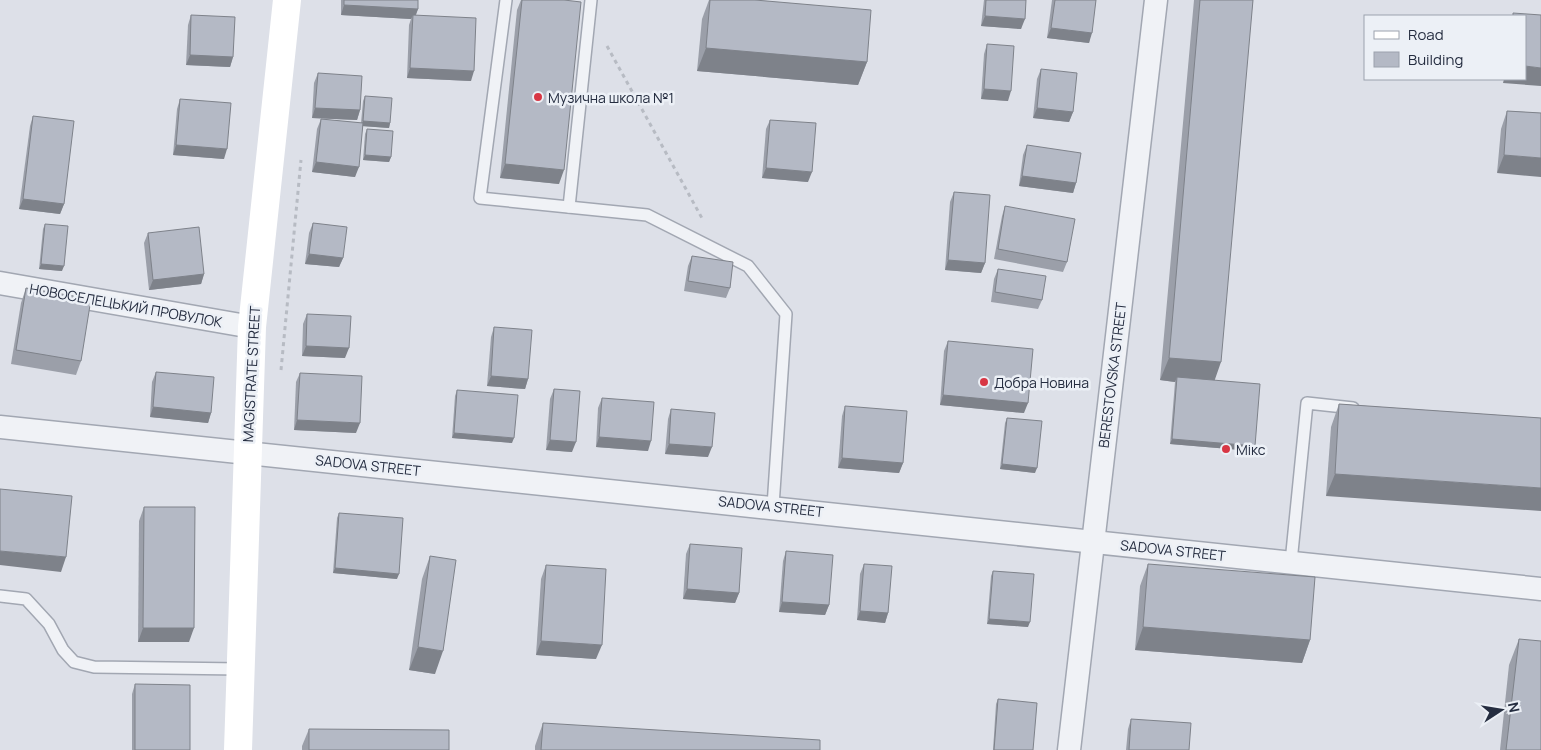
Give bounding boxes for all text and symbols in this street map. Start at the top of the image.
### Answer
legend [1364,15,1526,80]
text: Road [1408,24,1444,45]
text: Building [1408,49,1463,70]
place label: Музична школа №1 [548,88,674,107]
marker: Музична школа №1 [532,91,544,103]
street label: НОВОСЕЛЕЦЬКИЙ ПРОВУЛОК [28,279,225,331]
street label: BERESTOVSKA STREET [1094,300,1130,449]
street label: MAGISTRATE STREET [238,305,264,443]
place label: Добра Новина [994,373,1089,392]
marker: Добра Новина [978,376,990,388]
place label: Мікс [1236,440,1266,459]
marker: Мікс [1220,443,1232,455]
street label: SADOVA STREET [314,450,422,480]
street label: SADOVA STREET [717,491,825,521]
street label: SADOVA STREET [1119,535,1227,565]
north arrow [1476,685,1526,735]
text: N [1504,700,1525,714]

